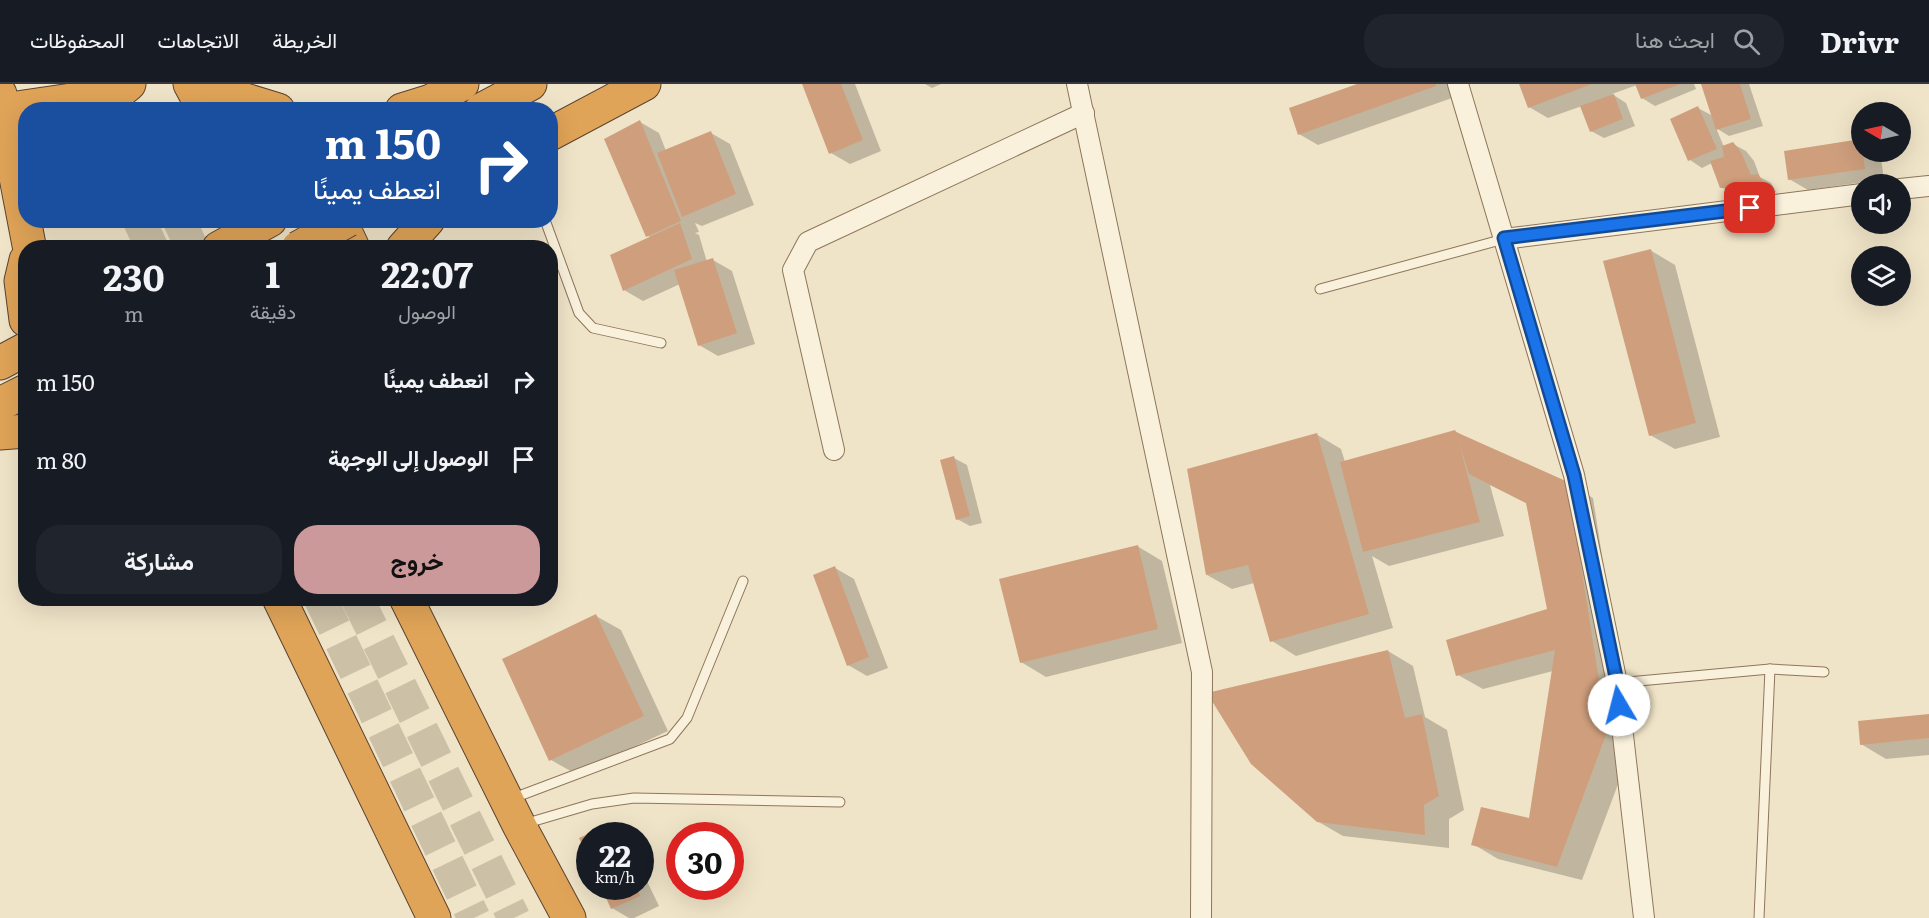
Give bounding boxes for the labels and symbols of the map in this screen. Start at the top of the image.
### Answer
north arrow [1851,102,1911,162]
pin [1724,182,1775,233]
position arrow [1587,673,1651,737]
speed limit sign: 30 [666,822,744,900]

